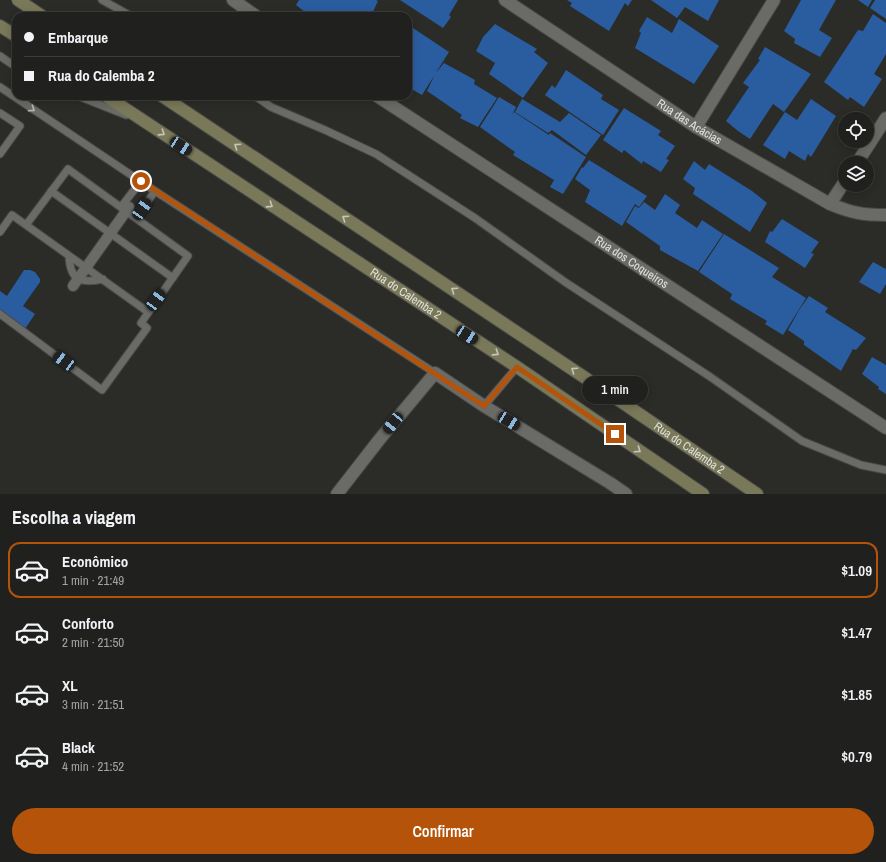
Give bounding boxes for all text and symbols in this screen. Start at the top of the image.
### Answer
text: Embarque [48,27,108,48]
text: Rua do Calemba 2 [48,65,155,86]
street label: Rua das Acácias [654,95,725,148]
one-way arrow [28,104,35,111]
map controls [838,112,874,192]
button: locate [838,112,874,148]
one-way arrow [157,128,164,135]
car [168,134,194,158]
one-way arrow [234,143,241,151]
button: layers [838,156,874,192]
route start [132,172,150,190]
car [130,196,154,222]
one-way arrow [266,200,273,208]
one-way arrow [343,216,350,223]
street label: Rua dos Coqueiros [592,232,672,292]
street label: Rua do Calemba 2 [367,264,444,323]
car [144,287,168,313]
one-way arrow [451,288,458,295]
car [454,323,480,347]
one-way arrow [491,348,498,355]
car [51,349,77,373]
one-way arrow [571,367,578,375]
callout: 1 min [582,376,648,404]
text: 1 min [601,381,629,398]
car [381,410,405,436]
car [496,410,522,432]
street label: Rua do Calemba 2 [651,418,728,478]
route end [606,425,624,443]
one-way arrow [634,445,641,453]
text: Escolha a viagem [12,505,136,530]
text: Econômico [62,551,128,572]
icon: car [14,552,50,588]
text: $1.09 [841,560,872,581]
text: 1 min · 21:49 [62,572,124,589]
text: Conforto [62,613,114,634]
icon: car [14,614,50,650]
text: $1.47 [841,622,872,643]
text: 2 min · 21:50 [62,634,124,651]
text: XL [62,675,78,696]
icon: car [14,676,50,712]
text: $1.85 [841,684,872,705]
text: 3 min · 21:51 [62,696,124,713]
text: Black [62,737,95,758]
icon: car [14,738,50,774]
text: $0.79 [841,746,872,767]
text: 4 min · 21:52 [62,758,124,775]
button: Confirmar [12,808,874,854]

